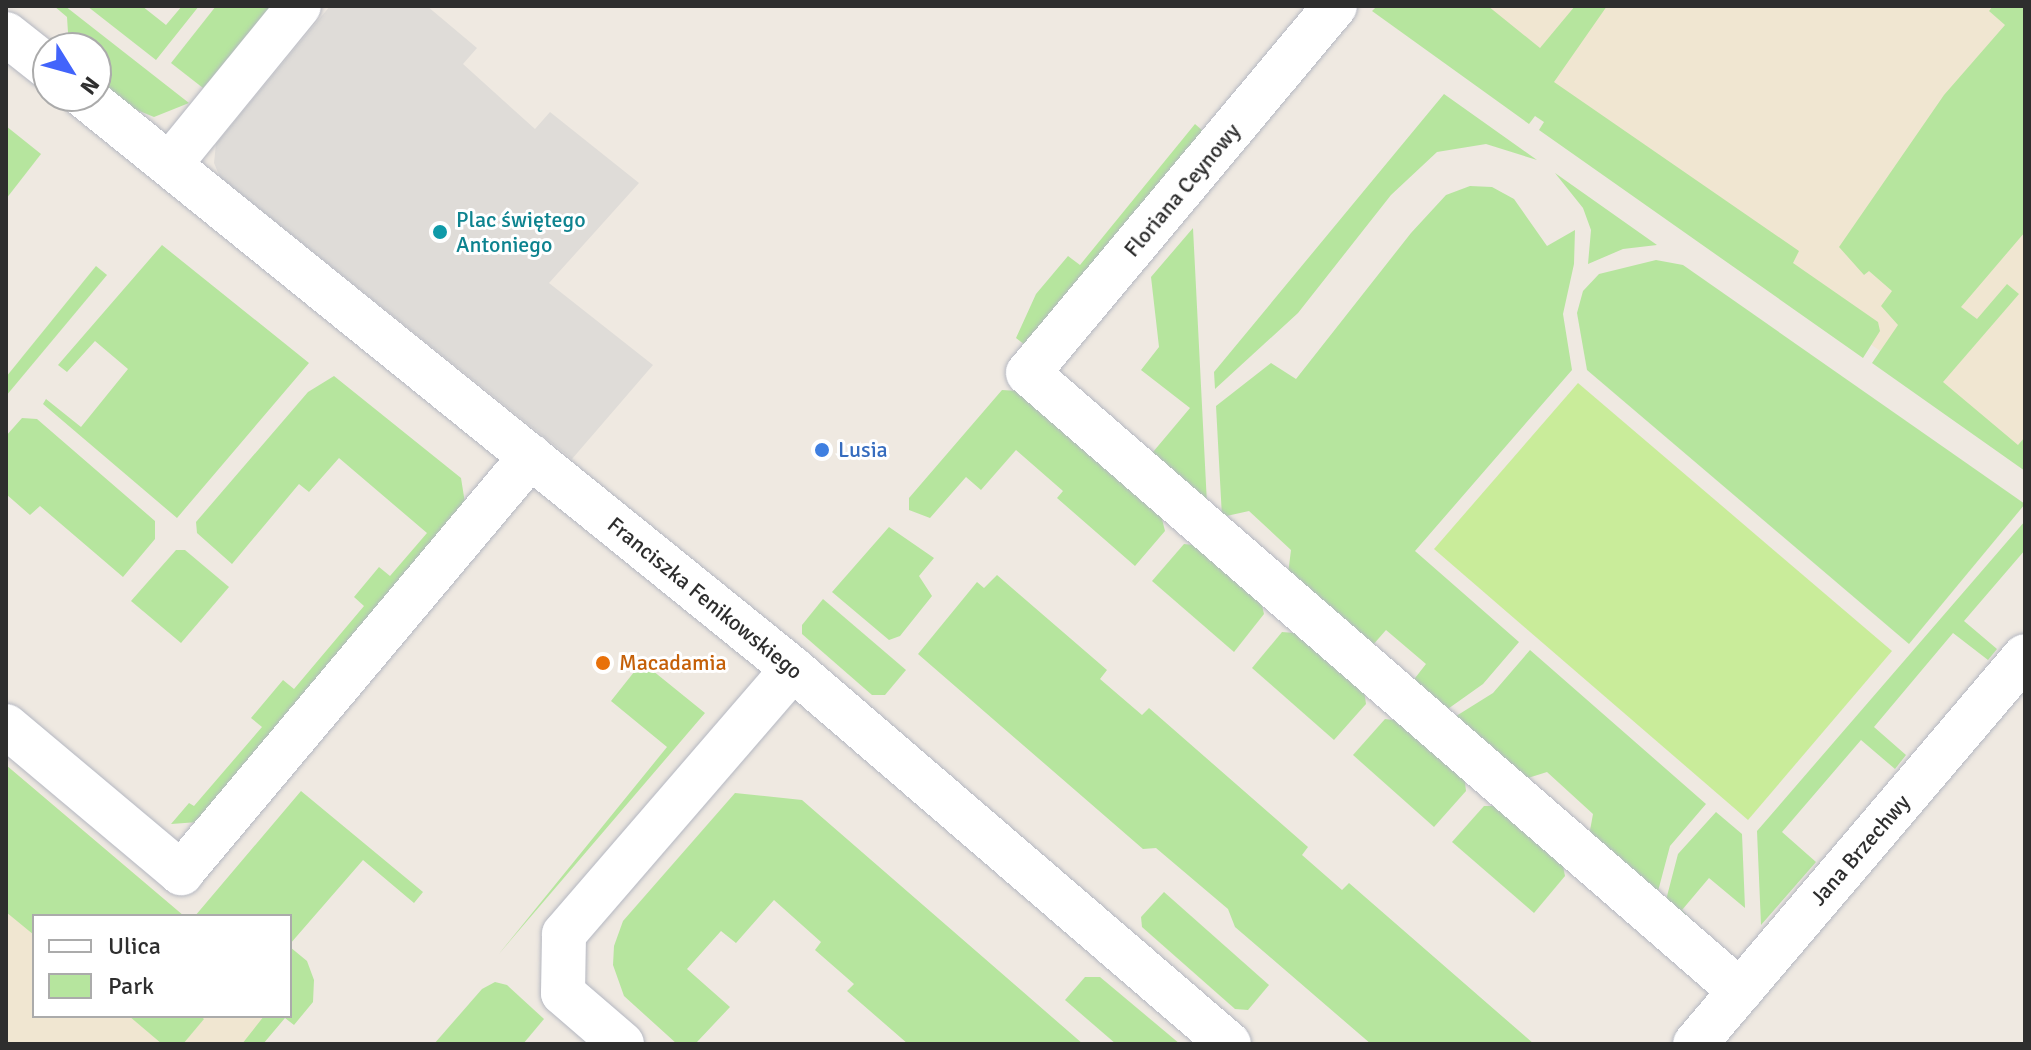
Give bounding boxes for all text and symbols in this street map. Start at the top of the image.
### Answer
north arrow [32,32,112,112]
text: N [75,71,105,100]
street label: Floriana Ceynowy [1118,118,1246,262]
place label: Plac świętego Antoniego [456,206,586,258]
marker: Plac świętego Antoniego [431,223,449,241]
place label: Lusia [838,437,888,463]
marker: Lusia [813,441,831,459]
street label: Franciszka Fenikowskiego [602,511,808,685]
place label: Macadamia [619,650,727,676]
marker: Macadamia [594,654,612,672]
street label: Jana Brzechwy [1805,789,1915,911]
legend [32,914,292,1018]
text: Ulica [108,931,161,961]
text: Park [108,971,154,1001]

